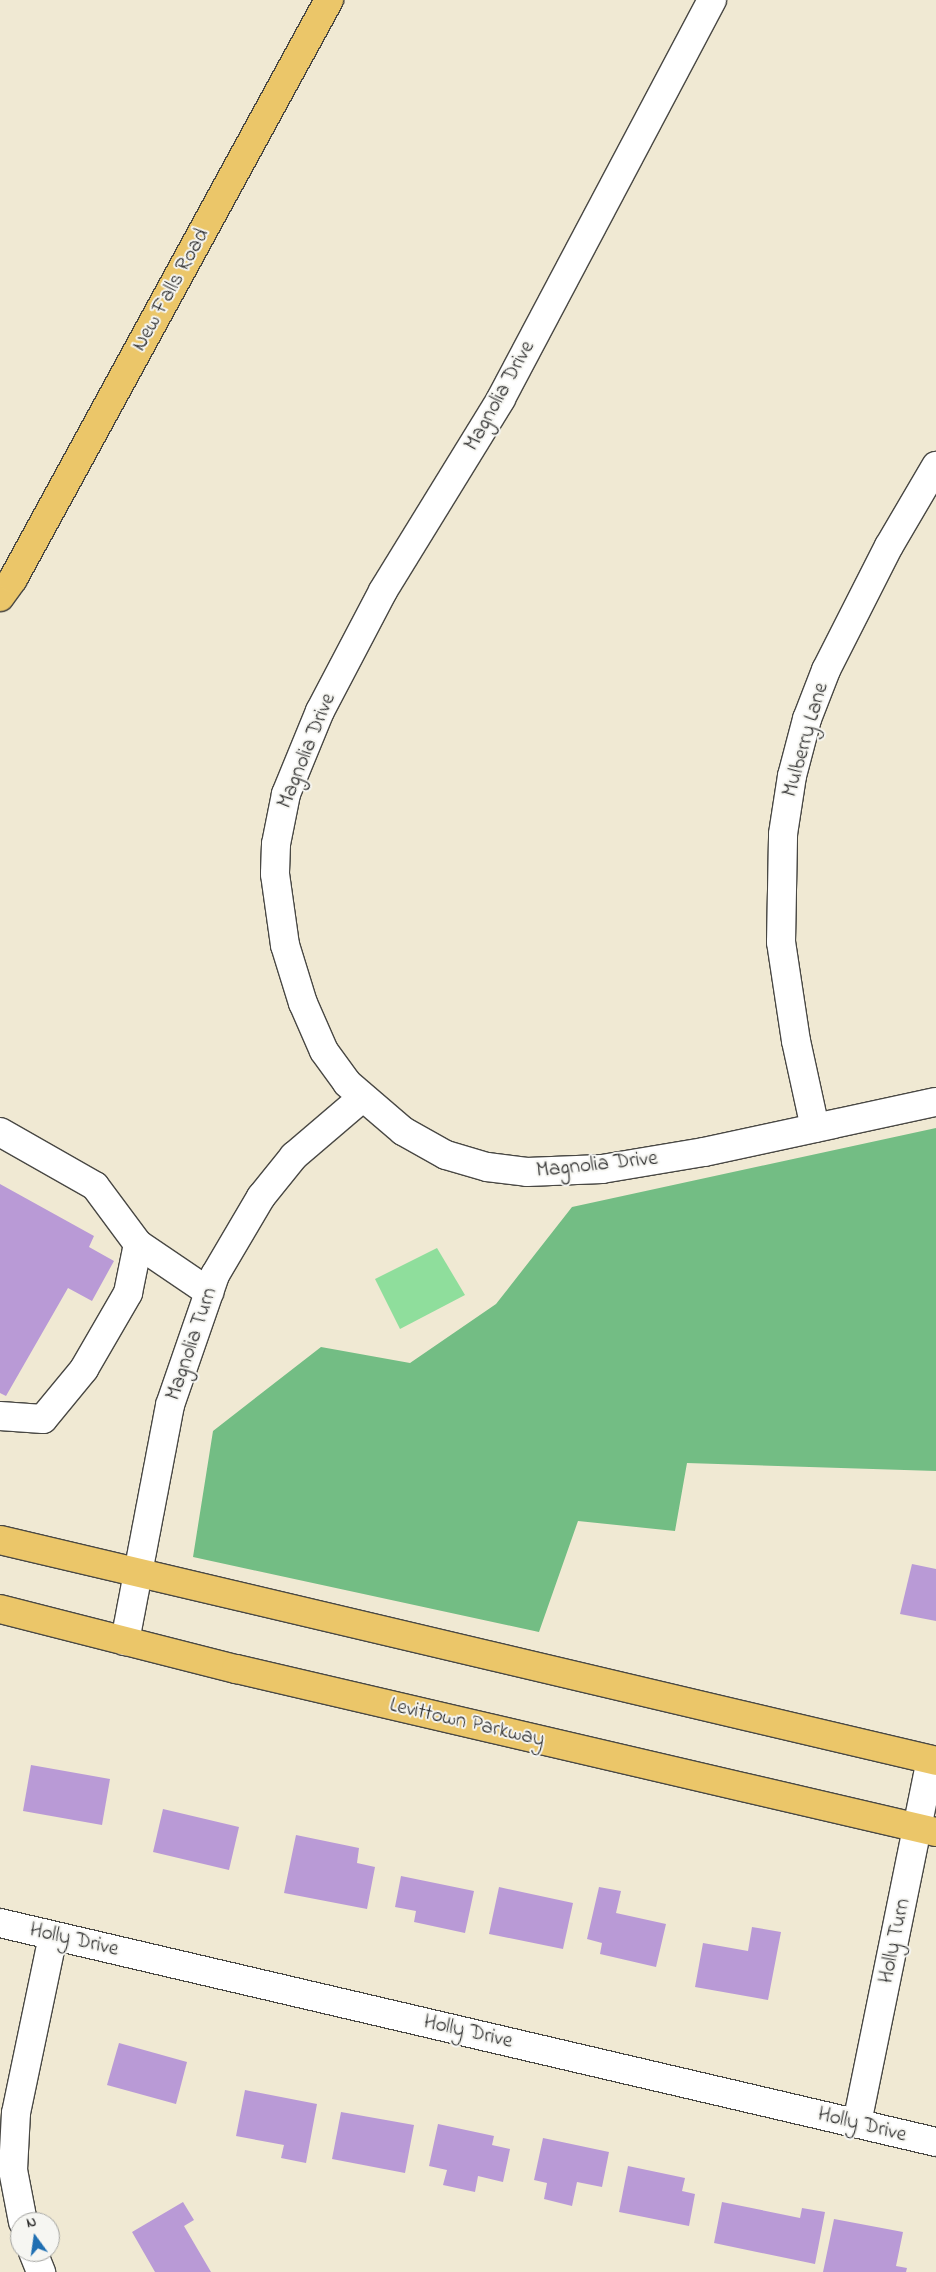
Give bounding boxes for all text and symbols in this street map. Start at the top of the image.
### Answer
street label: New Falls Road [127,224,215,356]
street label: Magnolia Drive [459,337,541,455]
street label: Mulberry Lane [778,680,834,800]
street label: Magnolia Drive [272,690,342,812]
street label: Magnolia Drive [535,1146,659,1184]
street label: Magnolia Turn [161,1284,223,1404]
street label: Levittown Parkway [387,1693,547,1753]
street label: Holly Turn [874,1896,916,1986]
street label: Holly Drive [27,1918,121,1962]
street label: Holly Drive [421,2010,515,2054]
street label: Holly Drive [815,2102,909,2148]
north arrow [10,2212,60,2262]
text: N [24,2212,39,2234]

